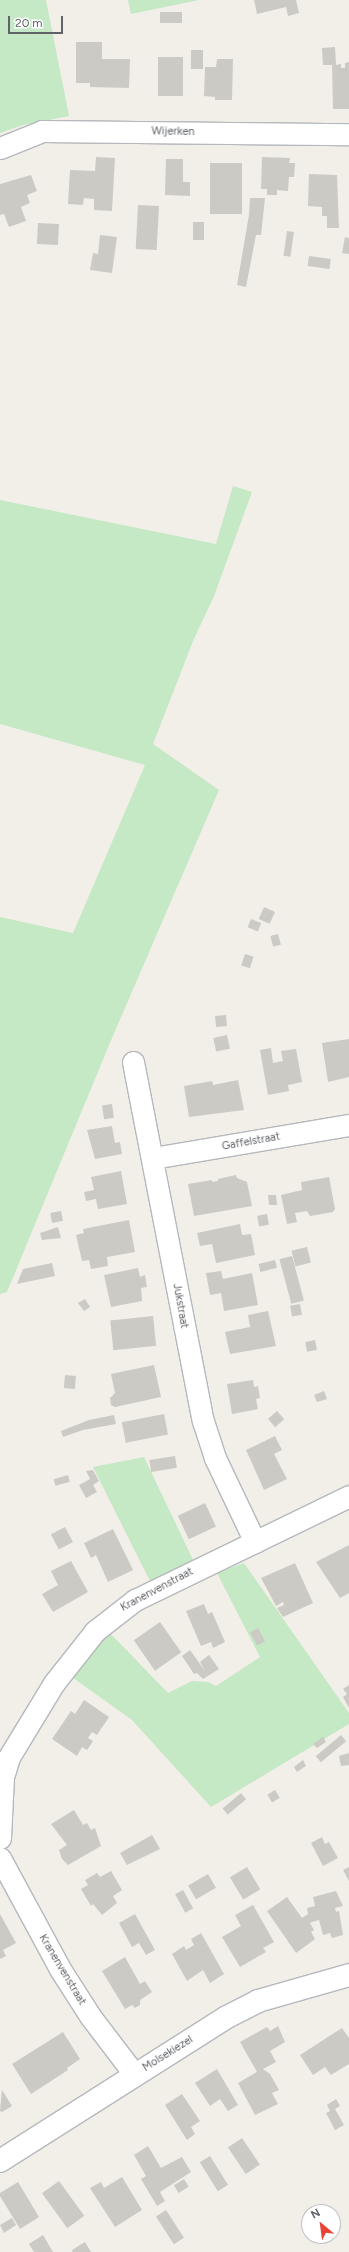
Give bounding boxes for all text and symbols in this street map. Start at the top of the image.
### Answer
scale bar [10,8,65,34]
text: 20 m [15,16,43,30]
street label: Wijerken [151,125,195,139]
street label: Gaffelstraat [221,1130,281,1154]
street label: Jukstraat [170,1282,190,1330]
street label: Kranenvenstraat [118,1565,196,1615]
street label: Kranenvenstraat [36,1932,88,2008]
street label: Molsekiezel [140,2033,196,2075]
north arrow [301,2204,341,2244]
text: N [309,2206,322,2222]

